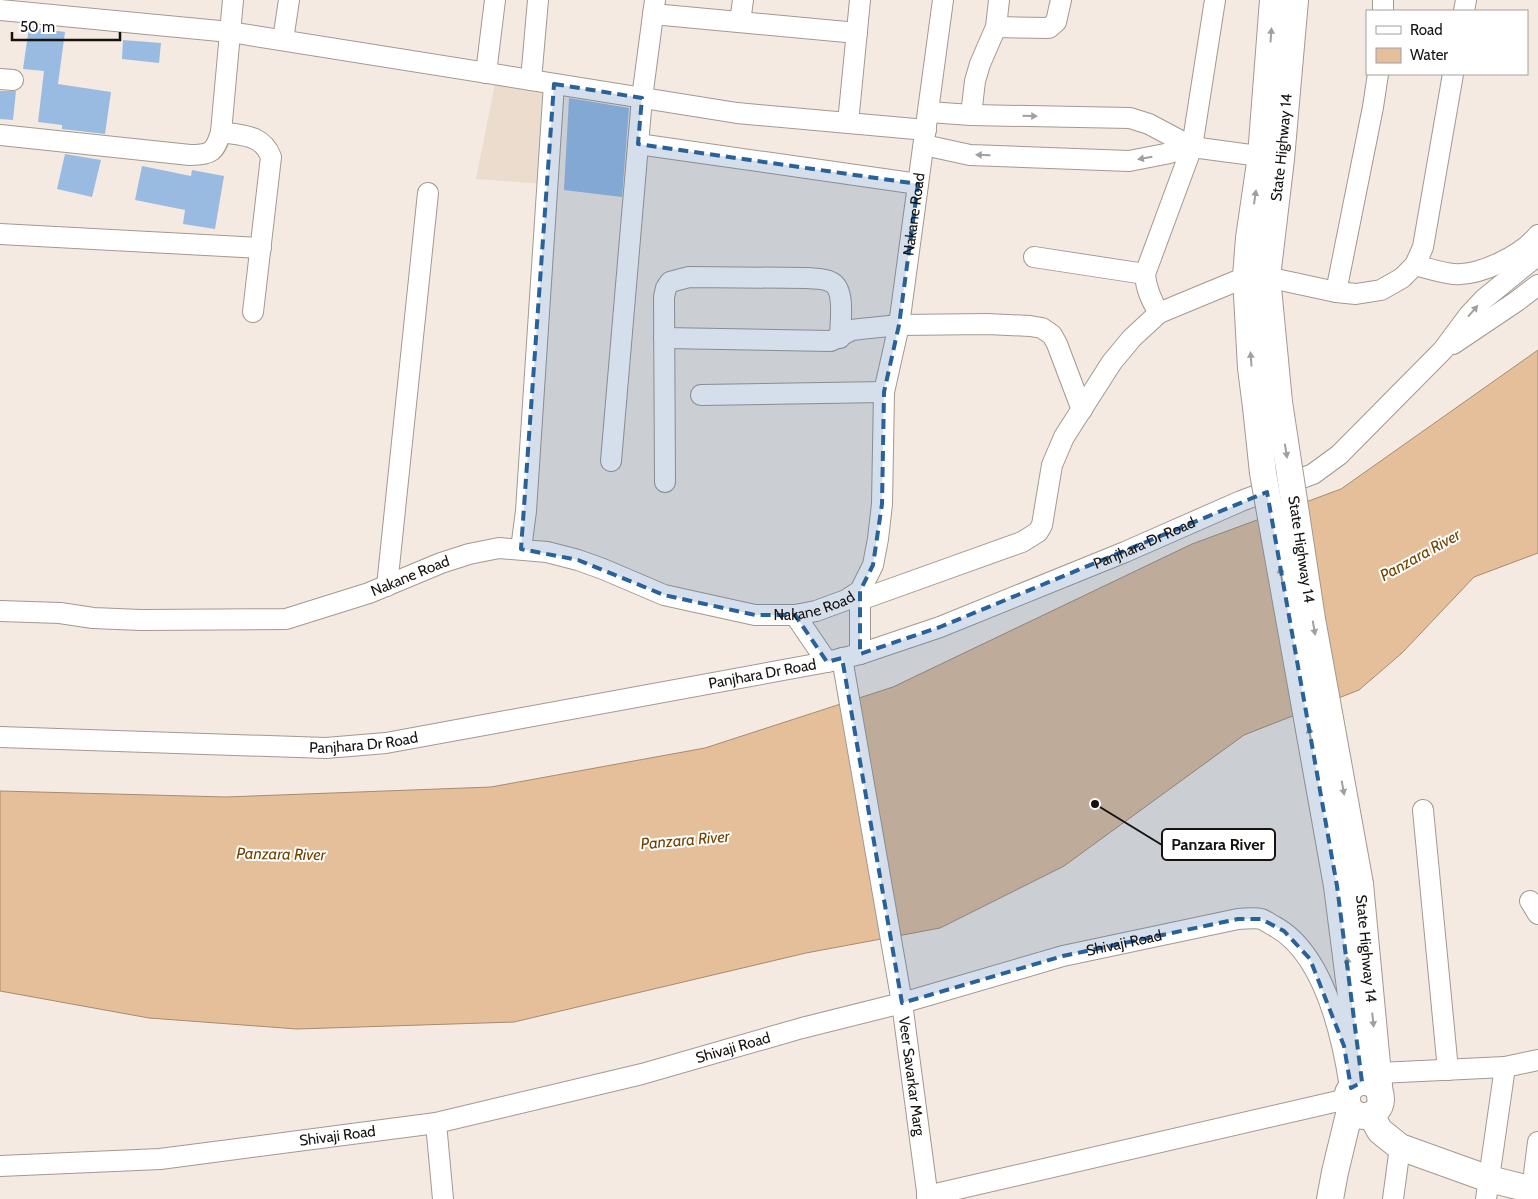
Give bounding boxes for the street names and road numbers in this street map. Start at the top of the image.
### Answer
street label: State Highway 14 [1267,92,1296,202]
street label: Nakane Road [899,172,929,257]
street label: State Highway 14 [1284,494,1318,604]
street label: Panjhara Dr Road [1091,513,1198,573]
street label: Nakane Road [368,552,452,600]
street label: Nakane Road [774,588,858,624]
street label: Panjhara Dr Road [707,655,818,693]
street label: Panjhara Dr Road [309,728,419,757]
street label: State Highway 14 [1352,894,1380,1004]
street label: Shivaji Road [1085,926,1164,960]
street label: Veer Savarkar Marg [895,1015,929,1137]
street label: Shivaji Road [694,1029,772,1067]
street label: Shivaji Road [298,1122,377,1150]

